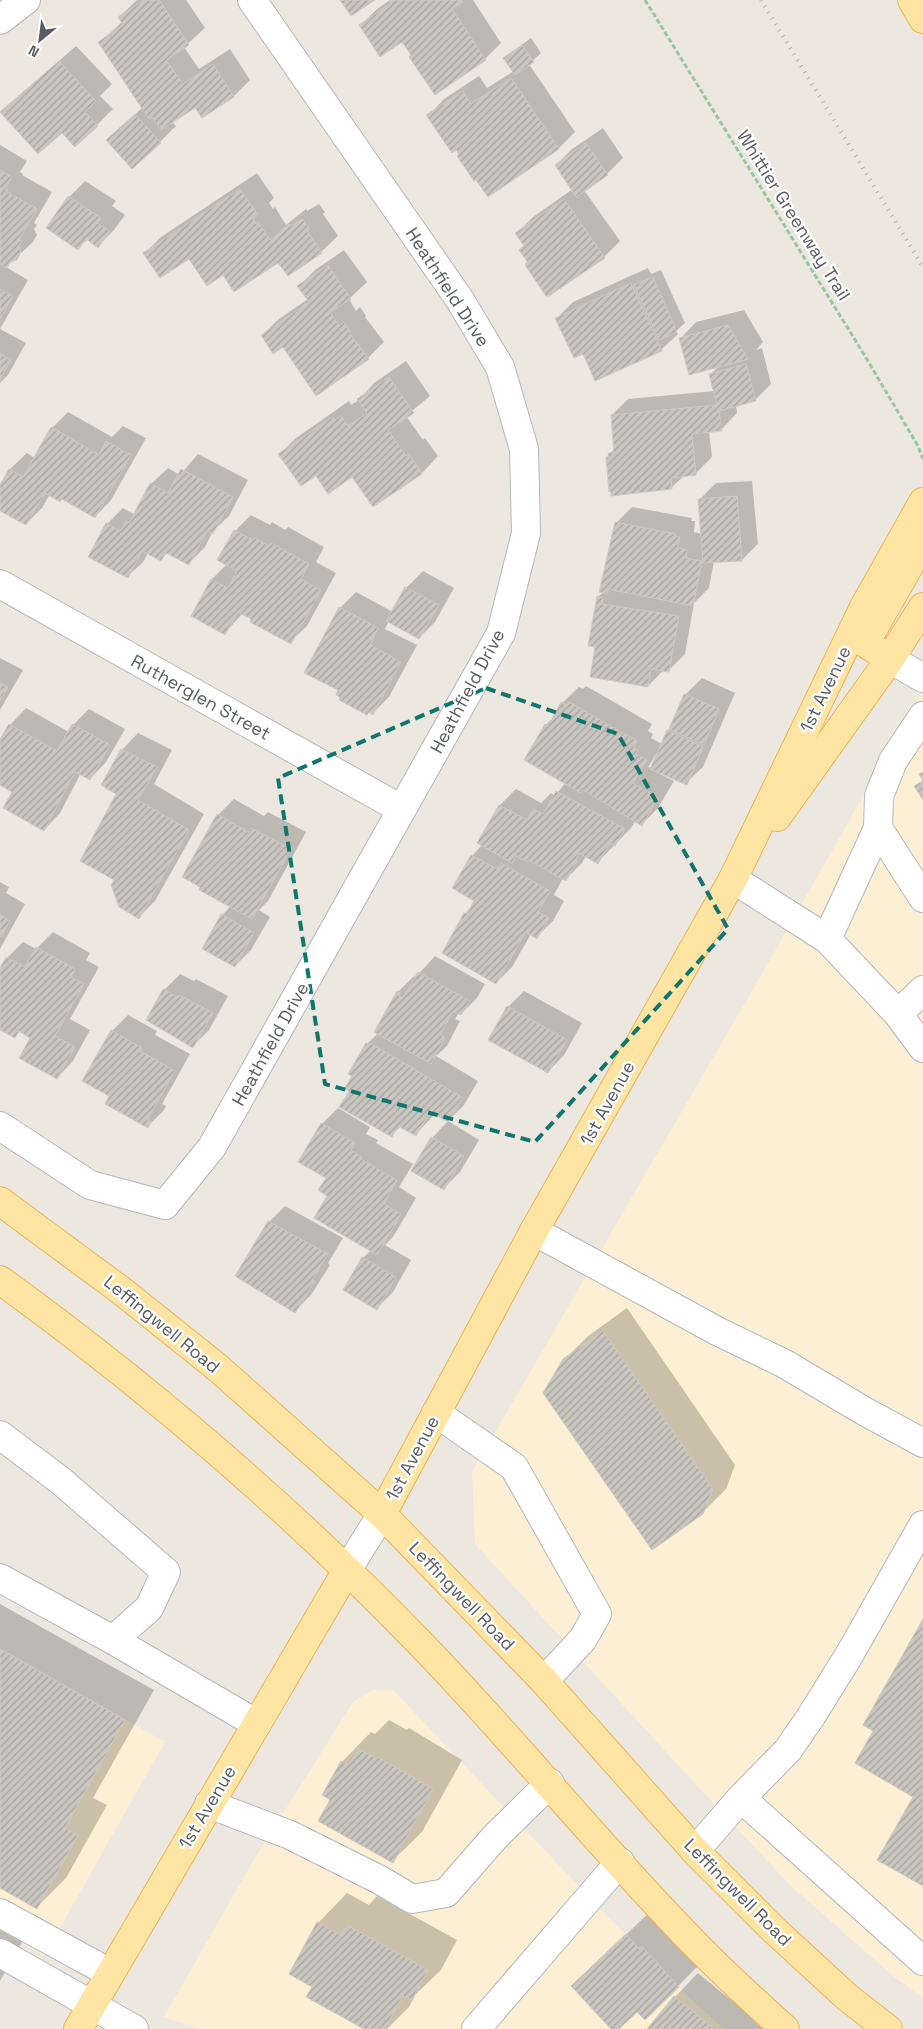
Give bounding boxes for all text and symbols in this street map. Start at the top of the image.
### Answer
north arrow [15,15,65,65]
text: N [25,41,42,62]
street label: Whittier Greenway Trail [732,125,856,305]
street label: Heathfield Drive [401,223,495,351]
street label: Heathfield Drive [425,625,509,757]
street label: 1st Avenue [794,642,856,736]
street label: Rutherglen Street [127,649,275,745]
street label: Heathfield Drive [227,978,313,1110]
street label: 1st Avenue [574,1057,640,1149]
street label: Leffingwell Road [99,1270,225,1378]
street label: 1st Avenue [380,1412,444,1504]
street label: Leffingwell Road [404,1537,520,1655]
street label: 1st Avenue [173,1761,241,1853]
street label: Leffingwell Road [679,1833,797,1951]

